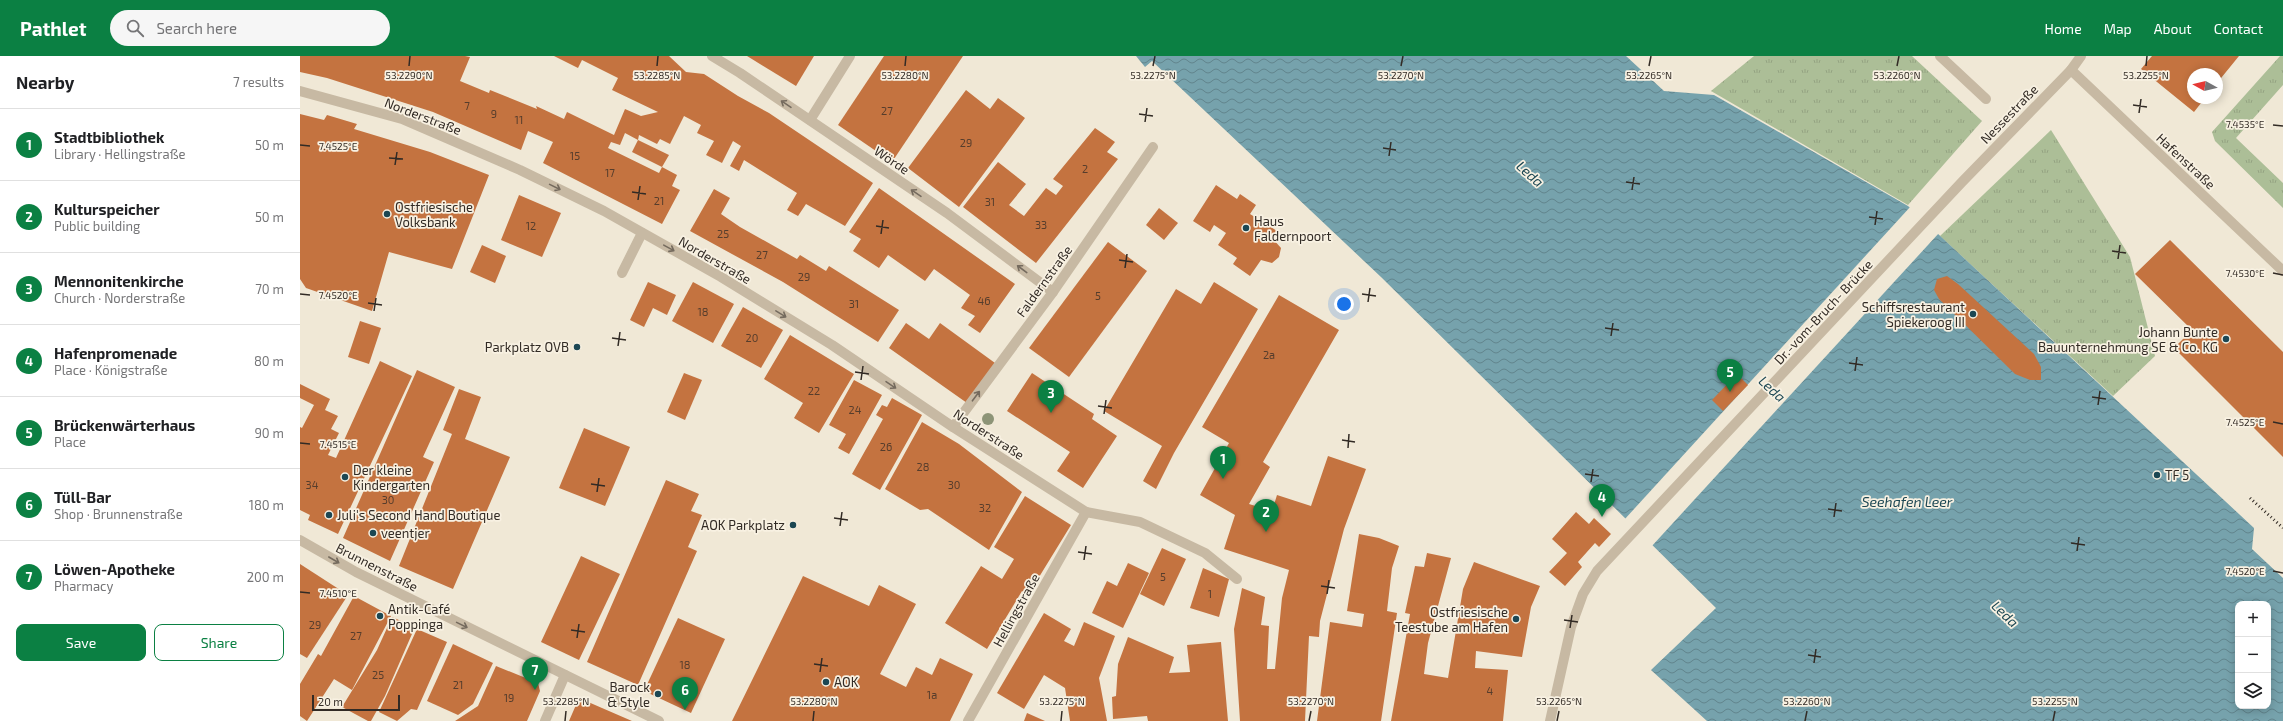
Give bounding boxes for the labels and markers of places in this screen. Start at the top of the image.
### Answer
place label: Ostfriesische Volksbank [395,199,473,230]
marker: Ostfriesische Volksbank [382,209,392,219]
place label: Haus Faldernpoort [1254,213,1331,244]
marker: Haus Faldernpoort [1241,223,1251,233]
place label: Schiffsrestaurant Spiekeroog III [1862,299,1965,330]
marker: Schiffsrestaurant Spiekeroog III [1968,309,1978,319]
place label: Johann Bunte Bauunternehmung SE & Co. KG [2038,324,2218,355]
marker: Johann Bunte Bauunternehmung SE & Co. KG [2221,334,2231,344]
place label: Parkplatz OVB [485,339,569,355]
marker: Parkplatz OVB [572,342,582,352]
pin: 5 [1717,359,1743,392]
pin: 3 [1038,380,1064,413]
pin: 1 [1210,446,1236,479]
place label: Der kleine Kindergarten [353,462,430,493]
place label: TF 5 [2165,467,2189,483]
marker: TF 5 [2152,470,2162,480]
marker: Der kleine Kindergarten [340,472,350,482]
pin: 4 [1589,484,1615,517]
pin: 2 [1253,499,1279,532]
place label: Juli's Second Hand Boutique [337,507,501,523]
marker: Juli's Second Hand Boutique [324,510,334,520]
place label: AOK Parkplatz [701,517,785,533]
marker: AOK Parkplatz [788,520,798,530]
place label: veentjer [381,525,430,541]
marker: veentjer [368,528,378,538]
place label: Antik-Café Poppinga [388,601,450,632]
place label: Ostfriesische Teestube am Hafen [1395,604,1508,635]
marker: Antik-Café Poppinga [375,611,385,621]
marker: Ostfriesische Teestube am Hafen [1511,614,1521,624]
pin: 7 [522,657,548,690]
place label: AOK [834,674,859,690]
pin: 6 [672,677,698,710]
marker: AOK [821,677,831,687]
place label: Barock & Style [607,679,650,710]
marker: Barock & Style [653,689,663,699]

